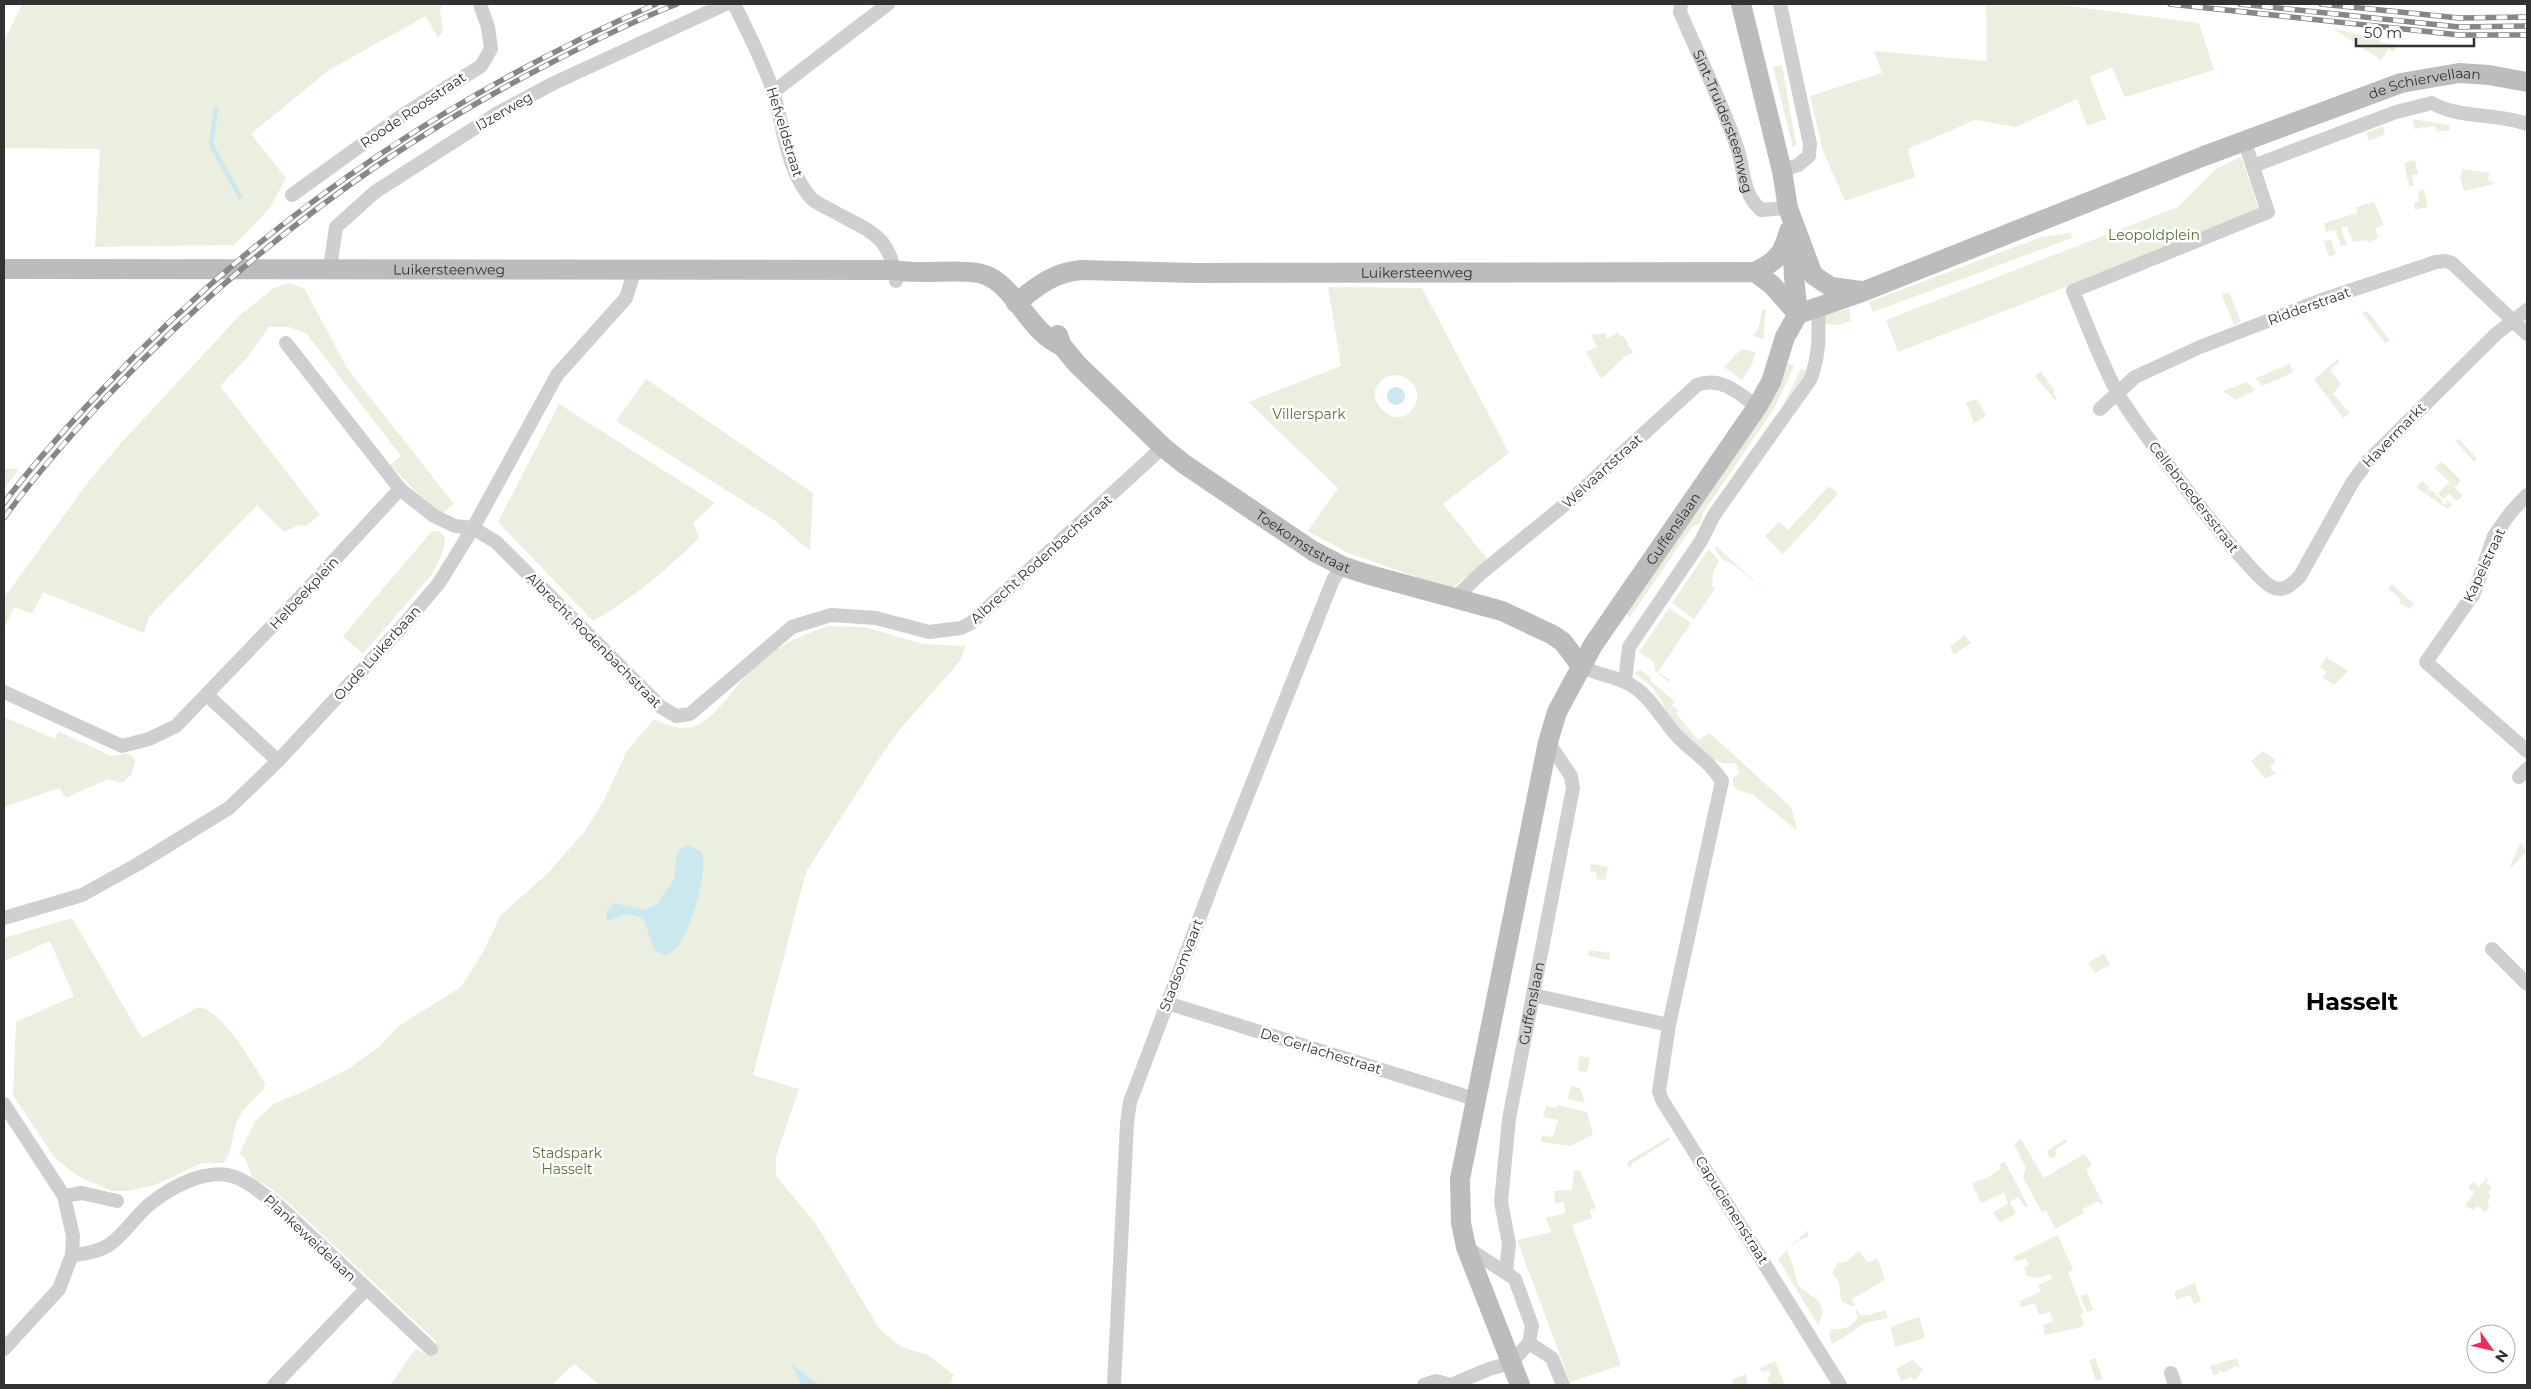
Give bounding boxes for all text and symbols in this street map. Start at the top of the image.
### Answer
scale bar [2356,15,2474,47]
text: 50 m [2364,23,2402,42]
street label: Sint-Truidersteenweg [1689,47,1757,195]
street label: de Schiervellaan [2366,63,2481,103]
street label: Roode Roosstraat [357,68,470,152]
street label: Hefveldstraat [763,85,807,180]
street label: IJzerweg [472,88,536,134]
park label: Leopoldplein [2108,226,2200,244]
street label: Luikersteenweg [393,260,505,279]
street label: Luikersteenweg [1361,264,1473,282]
street label: Ridderstraat [2265,283,2353,329]
street label: Havermarkt [2359,398,2430,471]
park label: Villerspark [1272,405,1346,423]
street label: Welvaartstraat [1558,430,1646,512]
street label: Cellebroedersstraat [2145,438,2243,557]
street label: Guffenslaan [1642,489,1704,569]
street label: Albrecht Rodenbachstraat [966,490,1116,628]
street label: Toekomststraat [1252,506,1353,577]
street label: Kapelstraat [2459,525,2509,605]
street label: Helbeekplein [266,553,342,633]
street label: Albrecht Rodenbachstraat [522,568,666,712]
street label: Oude Luikerbaan [330,602,424,704]
street label: Stadsomvaart [1155,916,1207,1014]
street label: Guffenslaan [1515,960,1548,1046]
district label: Hasselt [2306,987,2399,1016]
street label: De Gerlachestraat [1258,1024,1384,1078]
park label: Stadspark Hasselt [532,1144,603,1178]
street label: Capucienenstraat [1691,1153,1773,1268]
street label: Plankeweidelaan [260,1191,360,1285]
north arrow [2466,1324,2516,1374]
text: N [2491,1347,2512,1366]

